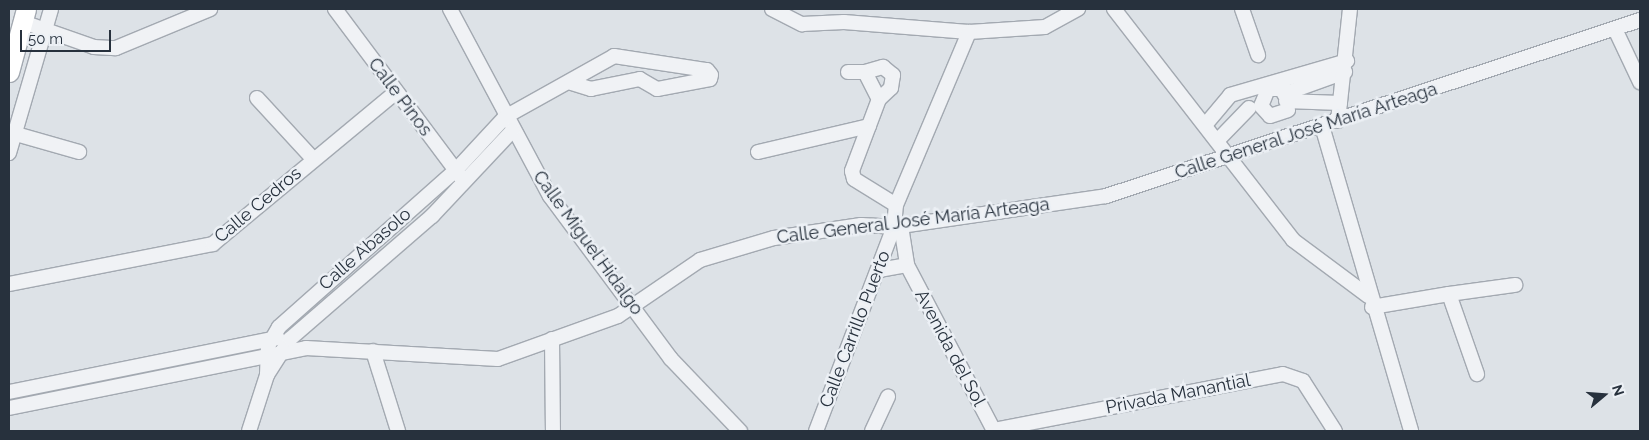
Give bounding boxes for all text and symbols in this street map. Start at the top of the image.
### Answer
scale bar [22,20,114,52]
text: 50 m [28,30,63,48]
street label: Calle Pinos [364,54,436,140]
street label: Calle General José María Arteaga [1171,78,1441,184]
street label: Calle Cedros [210,162,306,248]
street label: Calle Miguel Hidalgo [528,166,648,320]
street label: Calle General José María Arteaga [775,193,1051,249]
street label: Calle Abasolo [314,203,416,295]
street label: Calle Carrillo Puerto [815,248,895,410]
street label: Avenida del Sol [910,286,990,410]
street label: Privada Manantial [1104,369,1252,419]
north arrow [1579,370,1629,420]
text: N [1609,383,1628,398]

